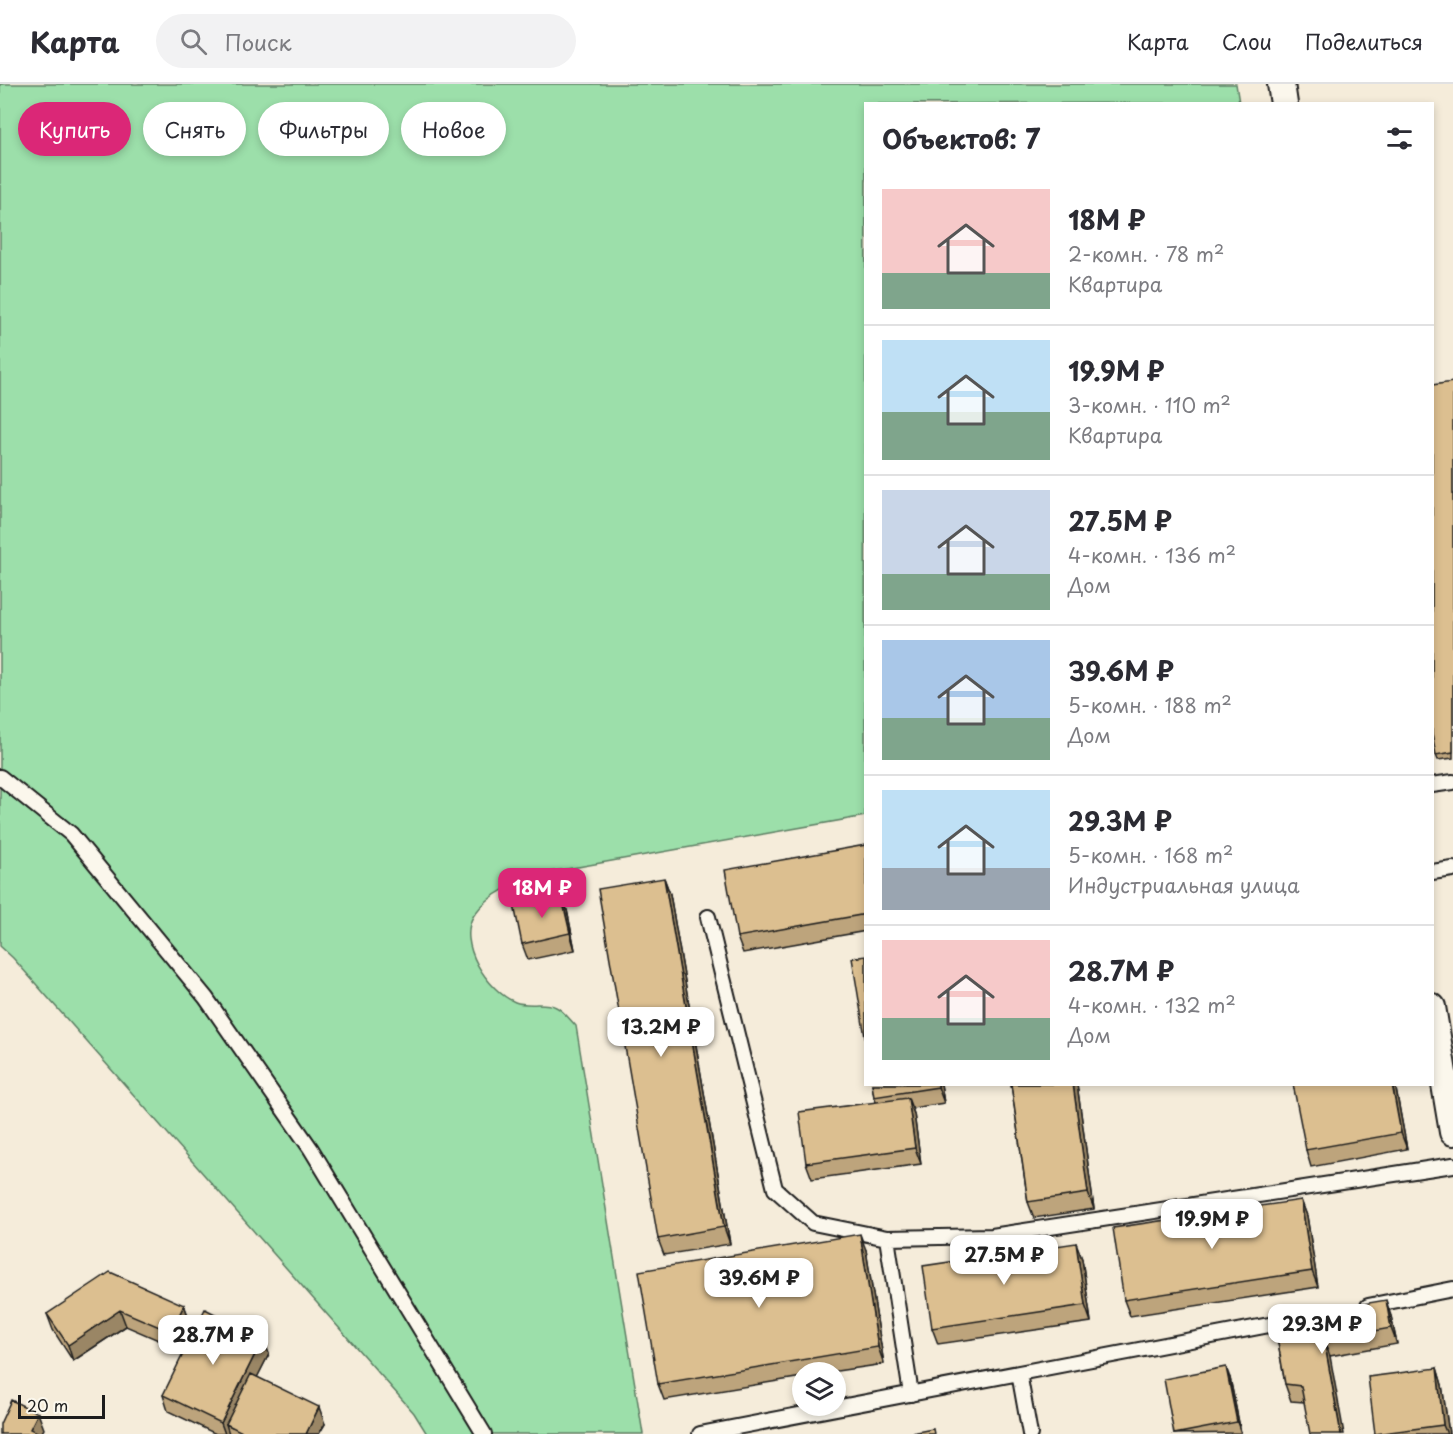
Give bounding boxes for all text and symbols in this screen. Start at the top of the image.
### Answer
search box [156,14,576,68]
text: Карта [30,20,120,63]
icon: search [177,25,210,58]
text: Поиск [225,25,292,58]
text: Карта [1127,25,1189,57]
text: Слои [1222,25,1272,57]
text: Поделиться [1305,25,1423,57]
chip: Купить [18,102,131,156]
chip: Снять [143,102,246,156]
chip: Фильтры [258,102,389,156]
chip: Новое [401,102,506,156]
text: Объектов: 7 [882,119,1040,158]
icon: filters [1383,122,1416,155]
text: 18M ₽ [1068,200,1145,239]
icon: home [930,213,1002,285]
text: 2-комн. · 78 m² [1068,239,1224,269]
text: Квартира [1068,269,1162,299]
text: 19.9M ₽ [1068,351,1164,390]
icon: home [930,364,1002,436]
text: 3-комн. · 110 m² [1068,390,1231,420]
text: Квартира [1068,420,1162,450]
text: 27.5M ₽ [1068,501,1172,540]
icon: home [930,514,1002,586]
text: 4-комн. · 136 m² [1068,540,1236,570]
text: Дом [1068,570,1111,600]
text: 39.6M ₽ [1068,651,1174,690]
icon: home [930,664,1002,736]
text: 5-комн. · 188 m² [1068,690,1232,720]
text: Дом [1068,720,1111,750]
text: 29.3M ₽ [1068,801,1172,840]
icon: home [930,814,1002,886]
text: 5-комн. · 168 m² [1068,840,1233,870]
pin: 18M ₽ [500,868,584,919]
text: Индустриальная улица [1068,870,1300,900]
text: 18M ₽ [512,872,572,902]
text: 28.7M ₽ [1068,951,1174,990]
icon: home [930,964,1002,1036]
text: 4-комн. · 132 m² [1068,990,1236,1020]
pin: 13.2M ₽ [606,1007,716,1058]
text: 13.2M ₽ [621,1011,701,1041]
text: Дом [1068,1020,1111,1050]
pin: 19.9M ₽ [1157,1199,1267,1250]
text: 19.9M ₽ [1175,1203,1249,1233]
pin: 27.5M ₽ [949,1235,1059,1286]
text: 27.5M ₽ [964,1239,1044,1269]
pin: 39.6M ₽ [704,1258,814,1309]
text: 39.6M ₽ [718,1262,800,1292]
pin: 29.3M ₽ [1267,1304,1377,1355]
text: 29.3M ₽ [1282,1308,1362,1338]
pin: 28.7M ₽ [158,1315,268,1366]
text: 28.7M ₽ [172,1319,254,1349]
map controls [792,1362,846,1416]
button: layers [792,1362,846,1416]
scale bar [18,1392,105,1420]
text: 20 m [27,1393,68,1417]

